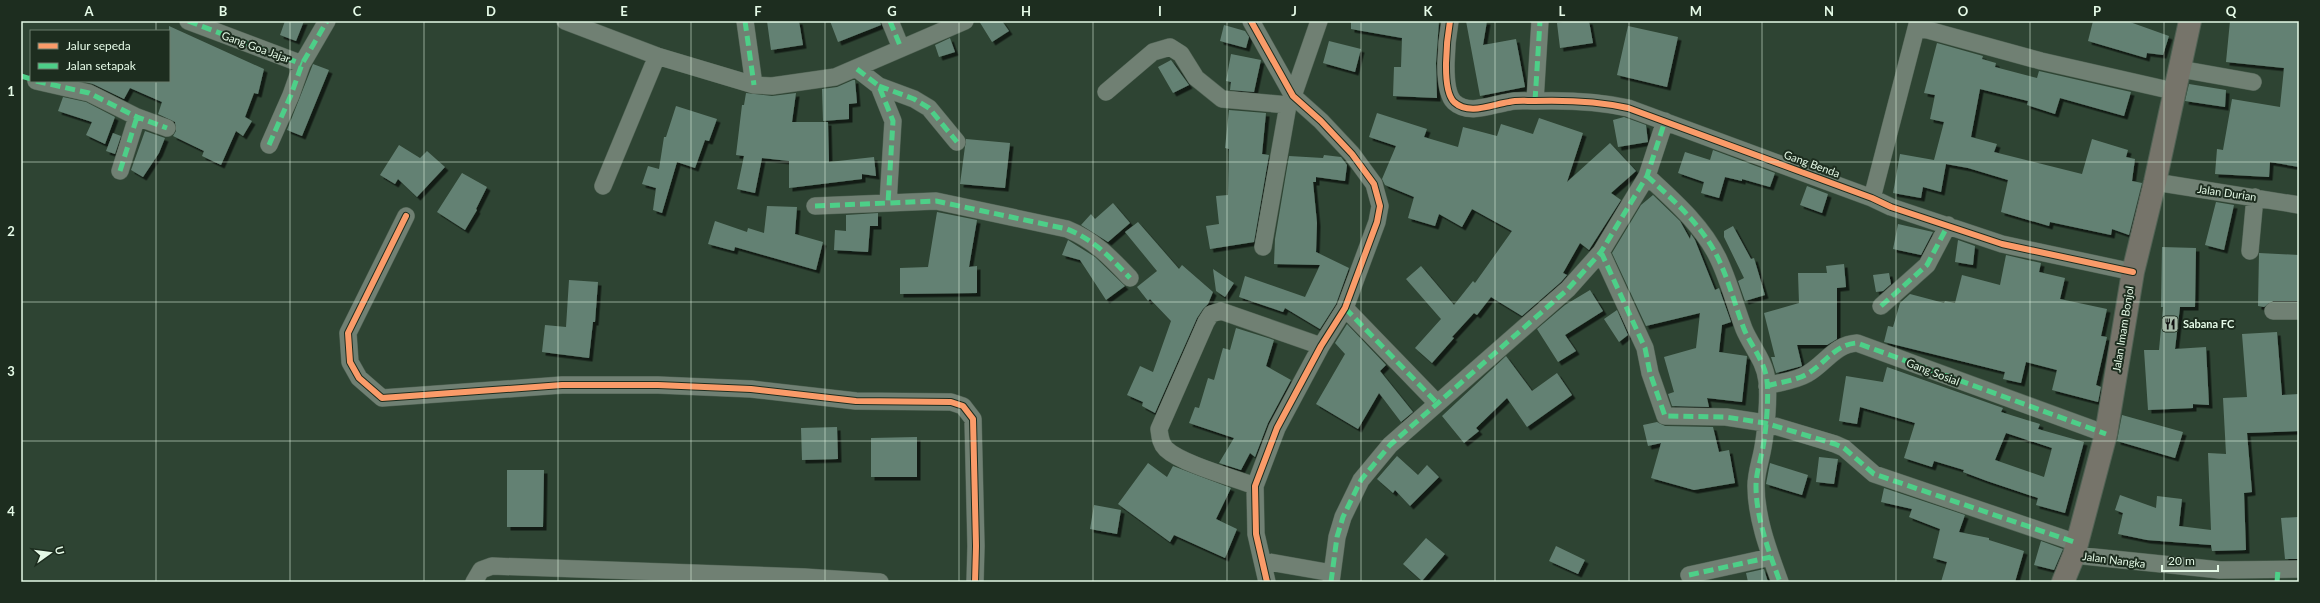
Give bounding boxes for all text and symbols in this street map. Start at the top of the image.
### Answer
text: A [83,3,94,19]
text: B [219,3,228,19]
text: C [353,3,362,19]
text: D [486,3,496,19]
text: E [620,3,628,19]
text: F [754,3,762,19]
text: G [887,3,897,19]
text: H [1021,3,1031,19]
text: I [1158,3,1162,19]
text: J [1291,3,1297,19]
text: K [1424,3,1434,19]
text: L [1559,3,1566,19]
text: M [1690,3,1702,19]
text: N [1824,3,1834,19]
text: O [1958,3,1969,19]
text: P [2093,3,2101,19]
text: Q [2226,3,2237,19]
street label: Gang Goa Jajar [220,28,292,65]
legend [30,30,170,82]
text: Jalur sepeda [66,38,131,53]
text: Jalan setapak [66,58,137,73]
text: 1 [7,83,15,99]
street label: Gang Benda [1782,147,1842,180]
street label: Jalan Durian [2197,182,2257,203]
text: 2 [7,223,15,239]
street label: Jalan Imam Bonjol [2109,285,2136,373]
restaurant icon: Sabana FC [2160,314,2180,334]
place label: Sabana FC [2183,317,2235,330]
street label: Gang Sosial [1905,355,1962,388]
text: 3 [7,363,15,379]
text: 4 [7,503,15,519]
north arrow [30,533,70,573]
text: U [53,545,67,556]
scale bar [2162,547,2218,573]
street label: Jalan Nangka [2082,549,2146,570]
text: 20 m [2168,553,2195,568]

